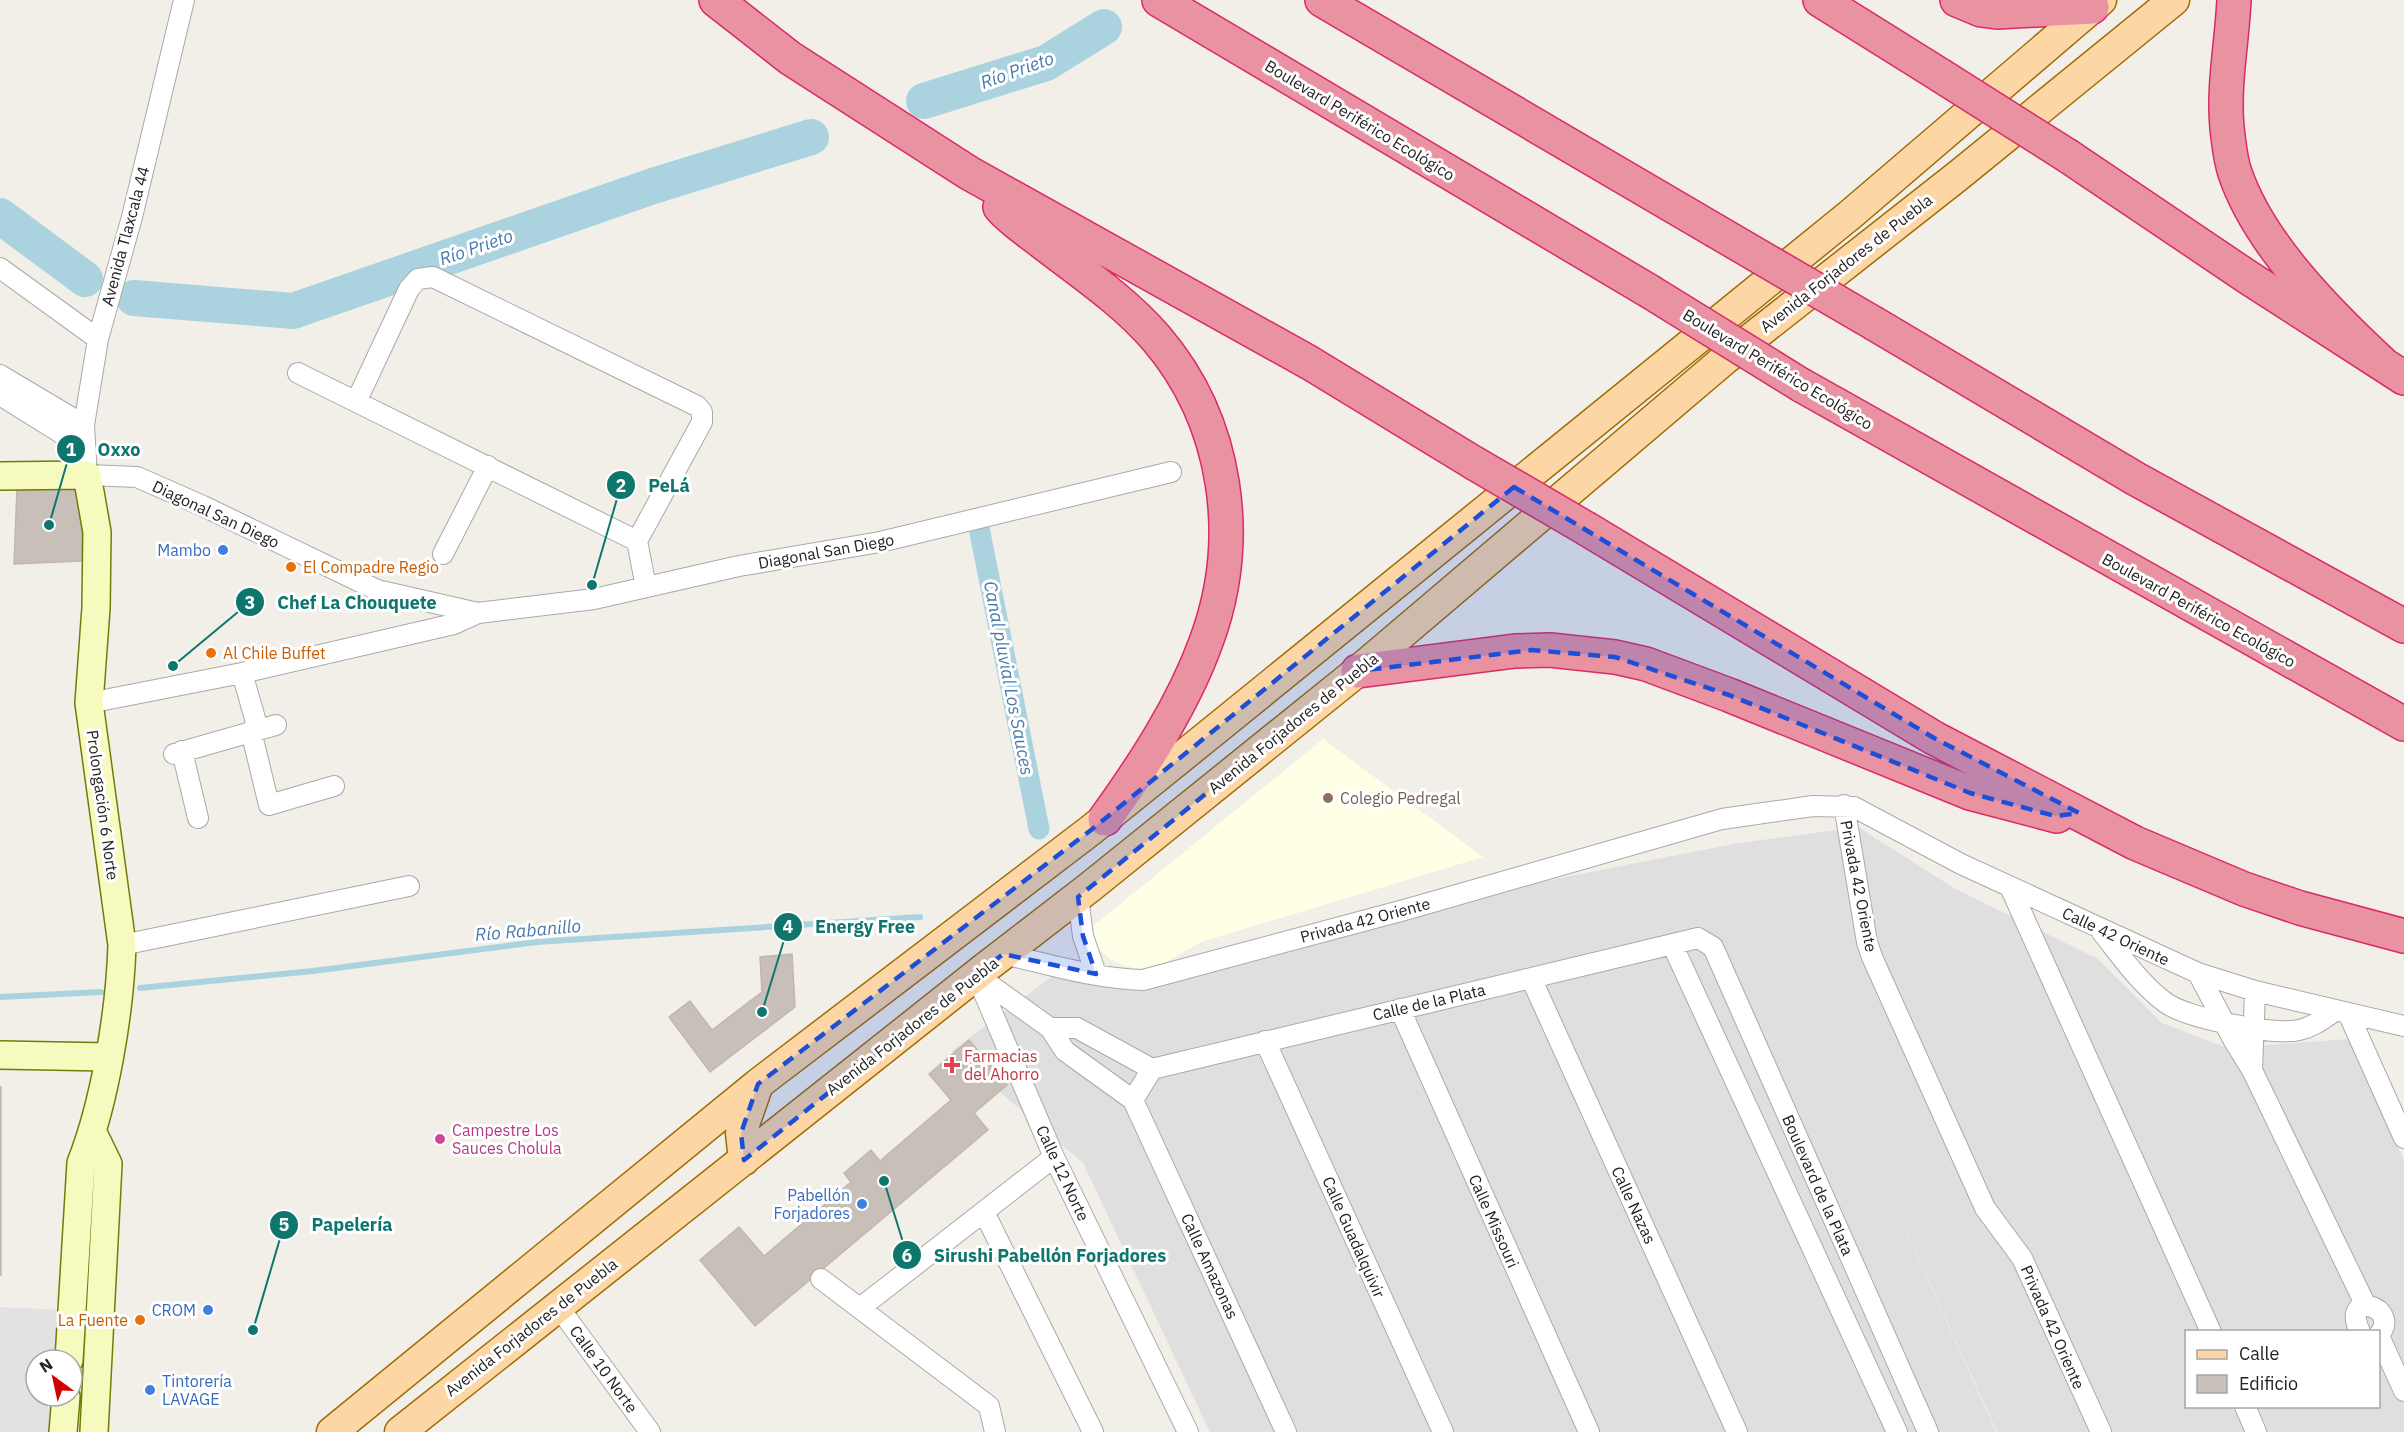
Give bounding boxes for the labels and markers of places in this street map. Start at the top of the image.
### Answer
callout: Oxxo [56,431,153,467]
callout: PeLá [606,467,701,503]
place label: Mambo [157,540,211,560]
marker: Mambo [216,543,230,557]
place label: El Compadre Regio [303,557,439,577]
marker: El Compadre Regio [284,560,298,574]
callout: Chef La Chouquete [235,584,449,620]
place label: Al Chile Buffet [223,643,326,663]
marker: Al Chile Buffet [204,646,218,660]
place label: Colegio Pedregal [1340,788,1461,808]
marker: Colegio Pedregal [1321,791,1335,805]
callout: Energy Free [773,909,927,945]
place label: Farmacias del Ahorro [964,1046,1039,1084]
marker: Farmacias del Ahorro [945,1058,959,1072]
place label: Campestre Los Sauces Cholula [452,1120,562,1158]
marker: Campestre Los Sauces Cholula [433,1132,447,1146]
place label: Pabellón Forjadores [773,1185,850,1223]
marker: Pabellón Forjadores [855,1197,869,1211]
callout: Papelería [269,1207,404,1243]
callout: Sirushi Pabellón Forjadores [892,1237,1179,1273]
place label: CROM [152,1300,196,1320]
marker: CROM [201,1303,215,1317]
place label: La Fuente [58,1310,128,1330]
marker: La Fuente [133,1313,147,1327]
place label: Tintorería LAVAGE [162,1371,232,1409]
marker: Tintorería LAVAGE [143,1383,157,1397]

